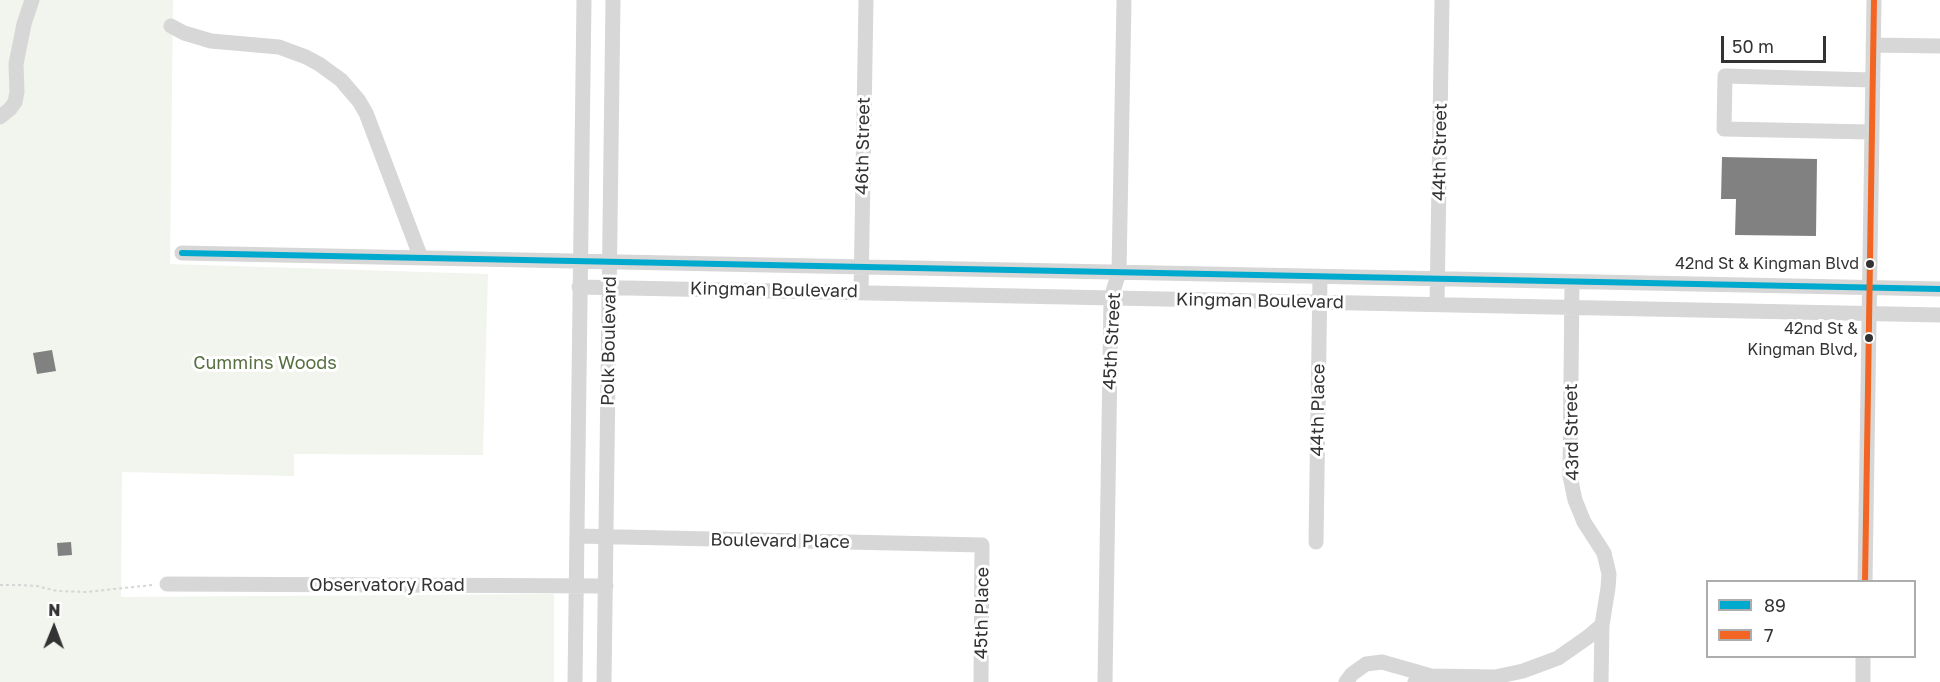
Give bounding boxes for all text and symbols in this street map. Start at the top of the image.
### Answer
scale bar [1724,24,1829,62]
text: 50 m [1732,35,1774,57]
street label: 46th Street [851,97,875,195]
street label: 44th Street [1428,103,1452,201]
place label: 42nd St & Kingman Blvd [1675,254,1859,274]
marker: 42nd St & Kingman Blvd [1864,258,1876,270]
street label: Polk Boulevard [597,276,621,406]
street label: Kingman Boulevard [690,278,858,302]
street label: Kingman Boulevard [1176,289,1344,313]
street label: 45th Street [1099,292,1125,390]
place label: 42nd St & Kingman Blvd, [1747,319,1858,357]
marker: 42nd St & Kingman Blvd, [1863,332,1875,344]
park label: Cummins Woods [193,352,337,374]
street label: 44th Place [1306,363,1330,457]
street label: 43rd Street [1560,383,1584,481]
street label: Boulevard Place [710,529,850,553]
street label: 45th Place [970,567,994,659]
street label: Observatory Road [309,574,465,596]
legend [1706,580,1916,658]
text: 89 [1764,594,1786,616]
north arrow [24,598,84,658]
text: N [48,600,61,620]
text: 7 [1764,624,1774,646]

